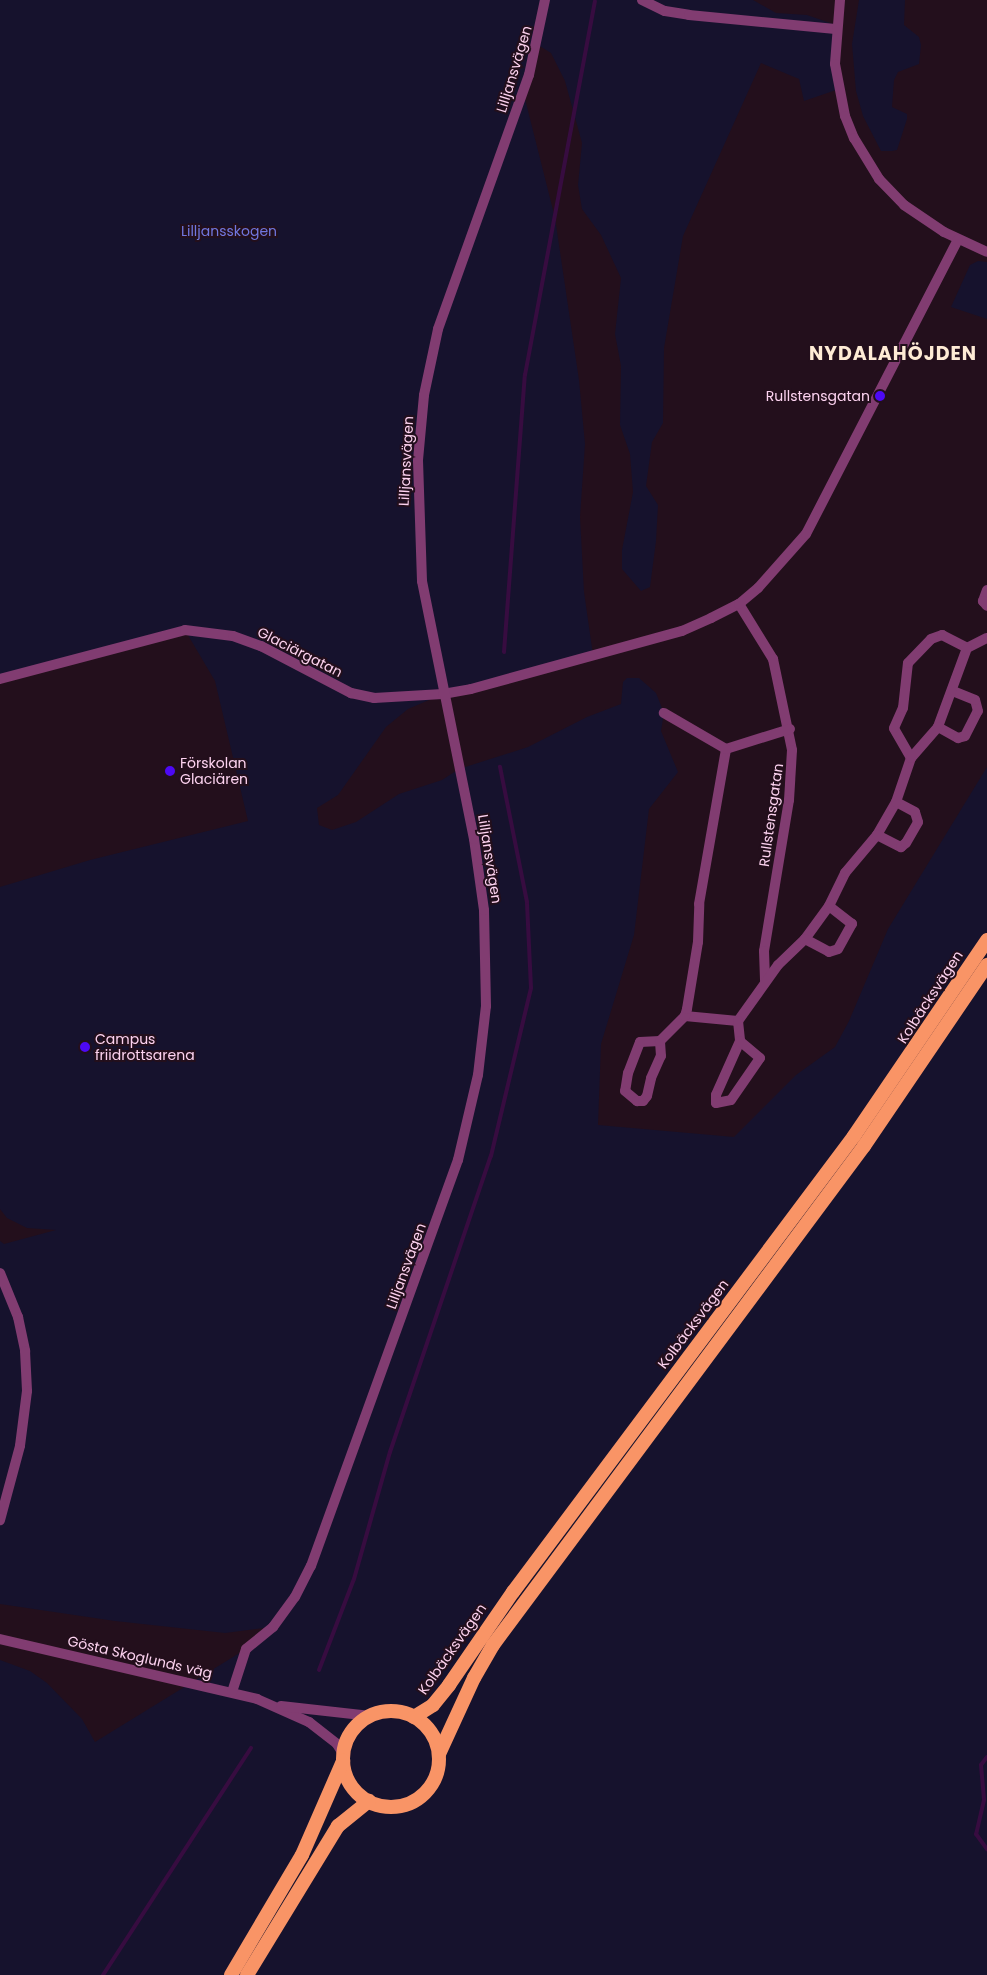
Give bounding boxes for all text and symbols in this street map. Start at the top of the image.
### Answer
street label: Lilljansvägen [493,24,535,114]
park label: Lilljansskogen [181,223,277,239]
district label: NYDALAHÖJDEN [807,343,979,365]
place label: Rullstensgatan [766,388,870,404]
marker: Rullstensgatan [874,390,886,402]
street label: Lilljansvägen [395,416,417,506]
street label: Glaciärgatan [255,623,345,681]
place label: Förskolan Glaciären [180,755,248,788]
street label: Rullstensgatan [755,762,787,868]
marker: Förskolan Glaciären [164,765,176,777]
street label: Lilljansvägen [475,813,505,905]
street label: Kolbäcksvägen [894,947,966,1047]
place label: Campus friidrottsarena [95,1031,195,1064]
marker: Campus friidrottsarena [79,1041,91,1053]
street label: Lilljansvägen [383,1221,429,1311]
street label: Kolbäcksvägen [654,1276,732,1372]
street label: Kolbäcksvägen [414,1600,490,1698]
street label: Gösta Skoglunds väg [66,1632,214,1682]

